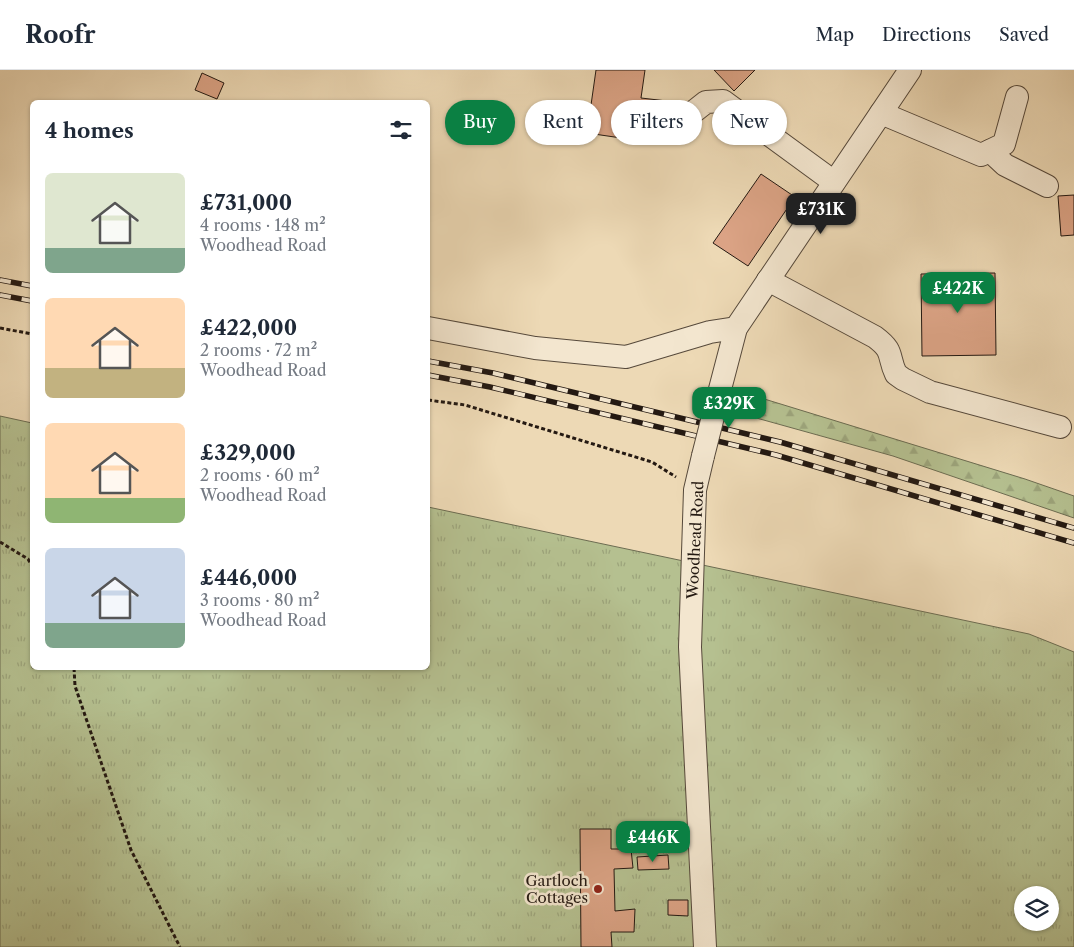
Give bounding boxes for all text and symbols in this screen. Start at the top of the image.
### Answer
text: Roofr [25,20,96,49]
text: Map [815,24,854,46]
text: Directions [882,24,971,46]
text: Saved [999,24,1049,46]
chip: Buy [445,100,515,145]
chip: Rent [525,100,601,145]
chip: Filters [611,100,702,145]
chip: New [712,100,787,145]
icon: filters [387,116,415,144]
text: 4 homes [45,118,134,143]
text: £731,000 [200,190,292,215]
pin: £731K [786,192,856,235]
icon: home [85,193,145,253]
text: £731K [797,199,845,219]
text: 4 rooms · 148 m² [200,215,326,235]
text: Woodhead Road [200,235,327,255]
pin: £422K [923,272,993,314]
text: £422K [932,278,984,298]
text: £422,000 [200,315,297,340]
icon: home [85,318,145,378]
text: 2 rooms · 72 m² [200,340,317,360]
text: Woodhead Road [200,360,327,380]
pin: £329K [694,386,764,429]
text: £329K [703,393,755,413]
text: £329,000 [200,440,296,465]
icon: home [85,443,145,503]
text: 2 rooms · 60 m² [200,465,320,485]
street label: Woodhead Road [682,480,708,601]
text: Woodhead Road [200,485,327,505]
text: £446,000 [200,565,297,590]
icon: home [85,568,145,628]
text: 3 rooms · 80 m² [200,590,319,610]
text: Woodhead Road [200,610,327,630]
pin: £446K [618,820,688,863]
text: £446K [627,827,679,847]
place label: Gartloch Cottages [525,871,589,907]
marker: Gartloch Cottages [592,883,604,895]
map controls [1014,886,1059,931]
button: layers [1014,886,1059,931]

